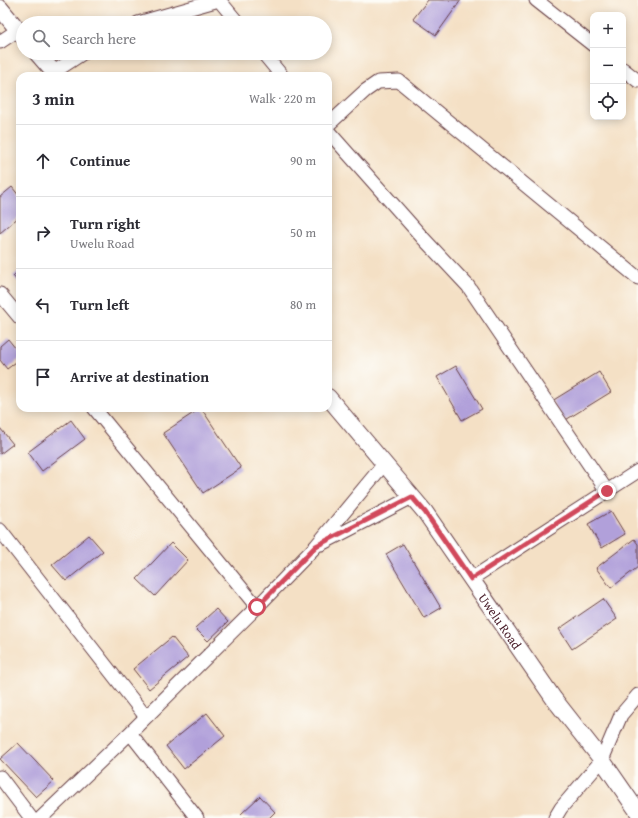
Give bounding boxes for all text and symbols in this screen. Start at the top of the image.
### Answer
map controls [590,12,626,120]
button: + [590,12,626,48]
search box [16,16,332,60]
icon: search [30,27,52,49]
text: Search here [62,28,136,49]
button: − [590,48,626,84]
button: locate [590,84,626,120]
text: 3 min [32,86,74,111]
text: Walk · 220 m [249,89,316,108]
icon: ahead [32,150,54,172]
text: Continue [70,150,131,171]
text: 90 m [290,151,316,170]
text: Turn right [70,213,141,234]
icon: right [32,222,54,244]
text: 50 m [290,223,316,242]
text: Uwelu Road [70,234,134,253]
icon: left [32,294,54,316]
text: Turn left [70,294,129,315]
text: 80 m [290,295,316,314]
icon: arrive [32,366,54,388]
text: Arrive at destination [70,366,209,387]
route end [598,482,616,500]
street label: Uwelu Road [474,589,526,653]
route start [248,598,266,616]

